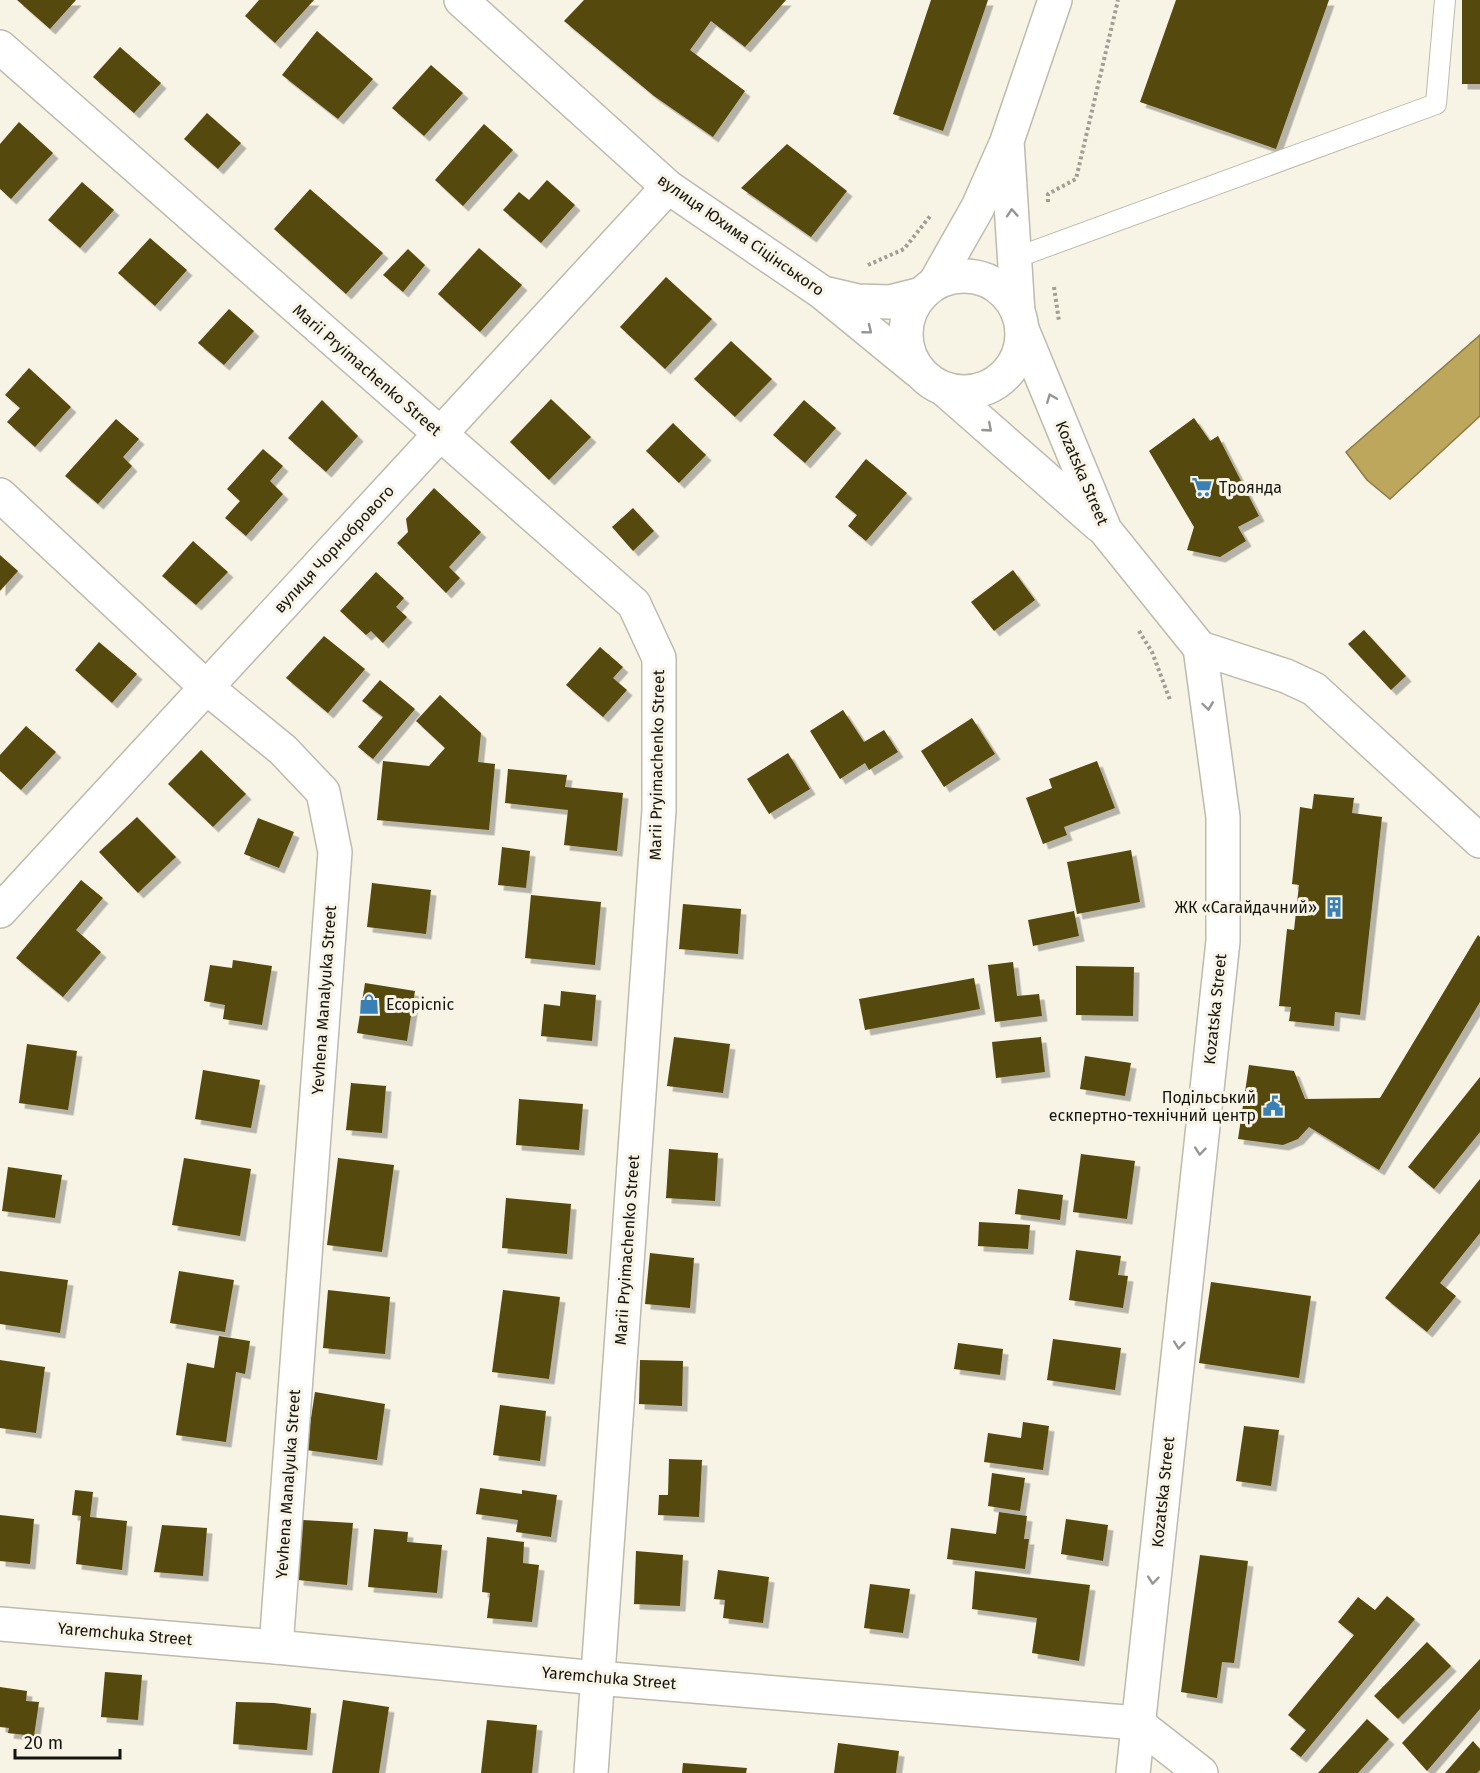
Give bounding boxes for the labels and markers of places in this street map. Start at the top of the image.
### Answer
supermarket icon: Троянда [1190,475,1214,499]
place label: Троянда [1219,478,1282,497]
building icon: ЖК «Сагайдачний» [1322,895,1346,919]
place label: ЖК «Сагайдачний» [1175,898,1317,917]
shop icon: Ecopicnic [357,992,381,1016]
place label: Ecopicnic [386,995,454,1014]
place label: Подільський ескпертно-технічний центр [1049,1088,1256,1125]
public building icon: Подільський ескпертно-технічний центр [1261,1094,1285,1118]

